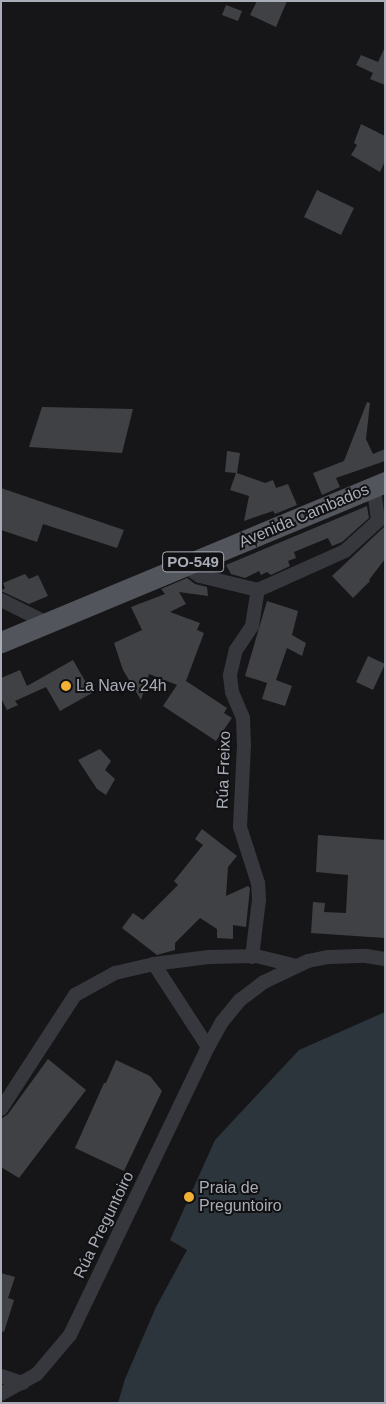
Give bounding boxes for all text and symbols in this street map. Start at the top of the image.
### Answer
street label: Avenida Cambados [236,480,372,552]
road number: PO-549 [162,550,224,574]
place label: La Nave 24h [76,676,167,696]
marker: La Nave 24h [60,680,72,692]
street label: Rúa Freixo [213,731,235,809]
street label: Rúa Preguntoiro [70,1168,138,1282]
place label: Praia de Preguntoiro [199,1178,282,1216]
marker: Praia de Preguntoiro [183,1191,195,1203]

